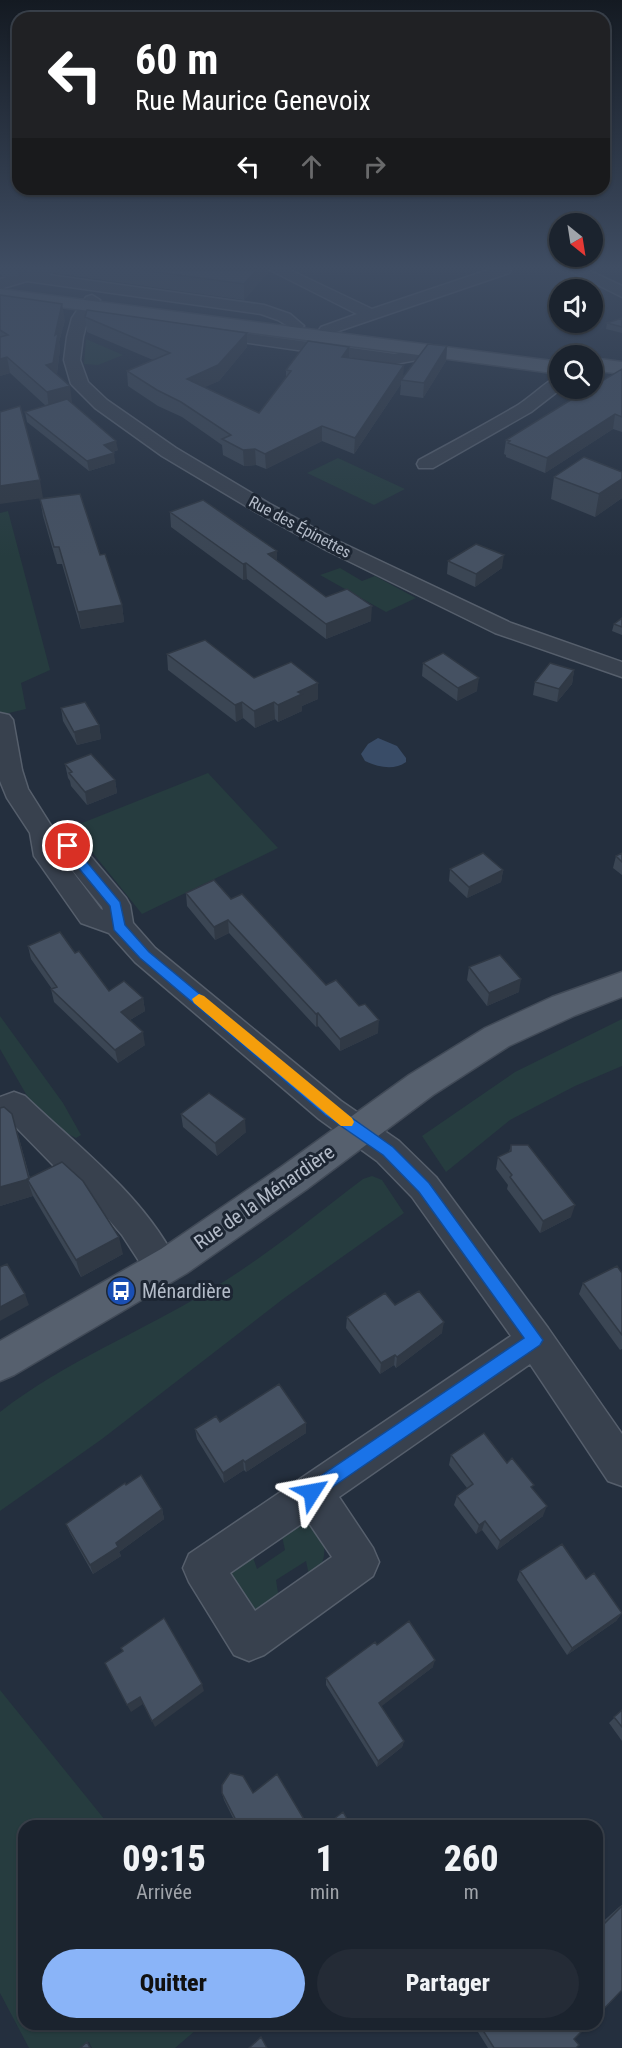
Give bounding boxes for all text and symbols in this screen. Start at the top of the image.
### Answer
text: 60 m [135,35,218,84]
icon: left [36,36,114,114]
text: Rue Maurice Genevoix [135,85,371,117]
icon: left [232,150,265,183]
icon: ahead [295,150,328,183]
icon: right [358,150,391,183]
north arrow [549,213,603,267]
map controls [549,213,603,399]
button: sound [549,279,603,333]
button: search [549,345,603,399]
street label: Rue des Épinettes [246,492,354,562]
pin [42,820,93,871]
icon: arrive [51,829,84,862]
street label: Rue de la Ménardière [189,1140,339,1254]
bus stop icon: Ménardière [105,1275,137,1307]
place label: Ménardière [142,1279,231,1303]
position arrow [280,1460,344,1524]
text: 09:15 [122,1838,206,1880]
text: 1 [316,1838,334,1880]
text: 260 [444,1838,499,1880]
text: Arrivée [136,1880,192,1904]
text: min [310,1880,339,1904]
text: m [464,1880,479,1904]
button: Quitter [42,1949,305,2018]
button: Partager [317,1949,579,2018]

